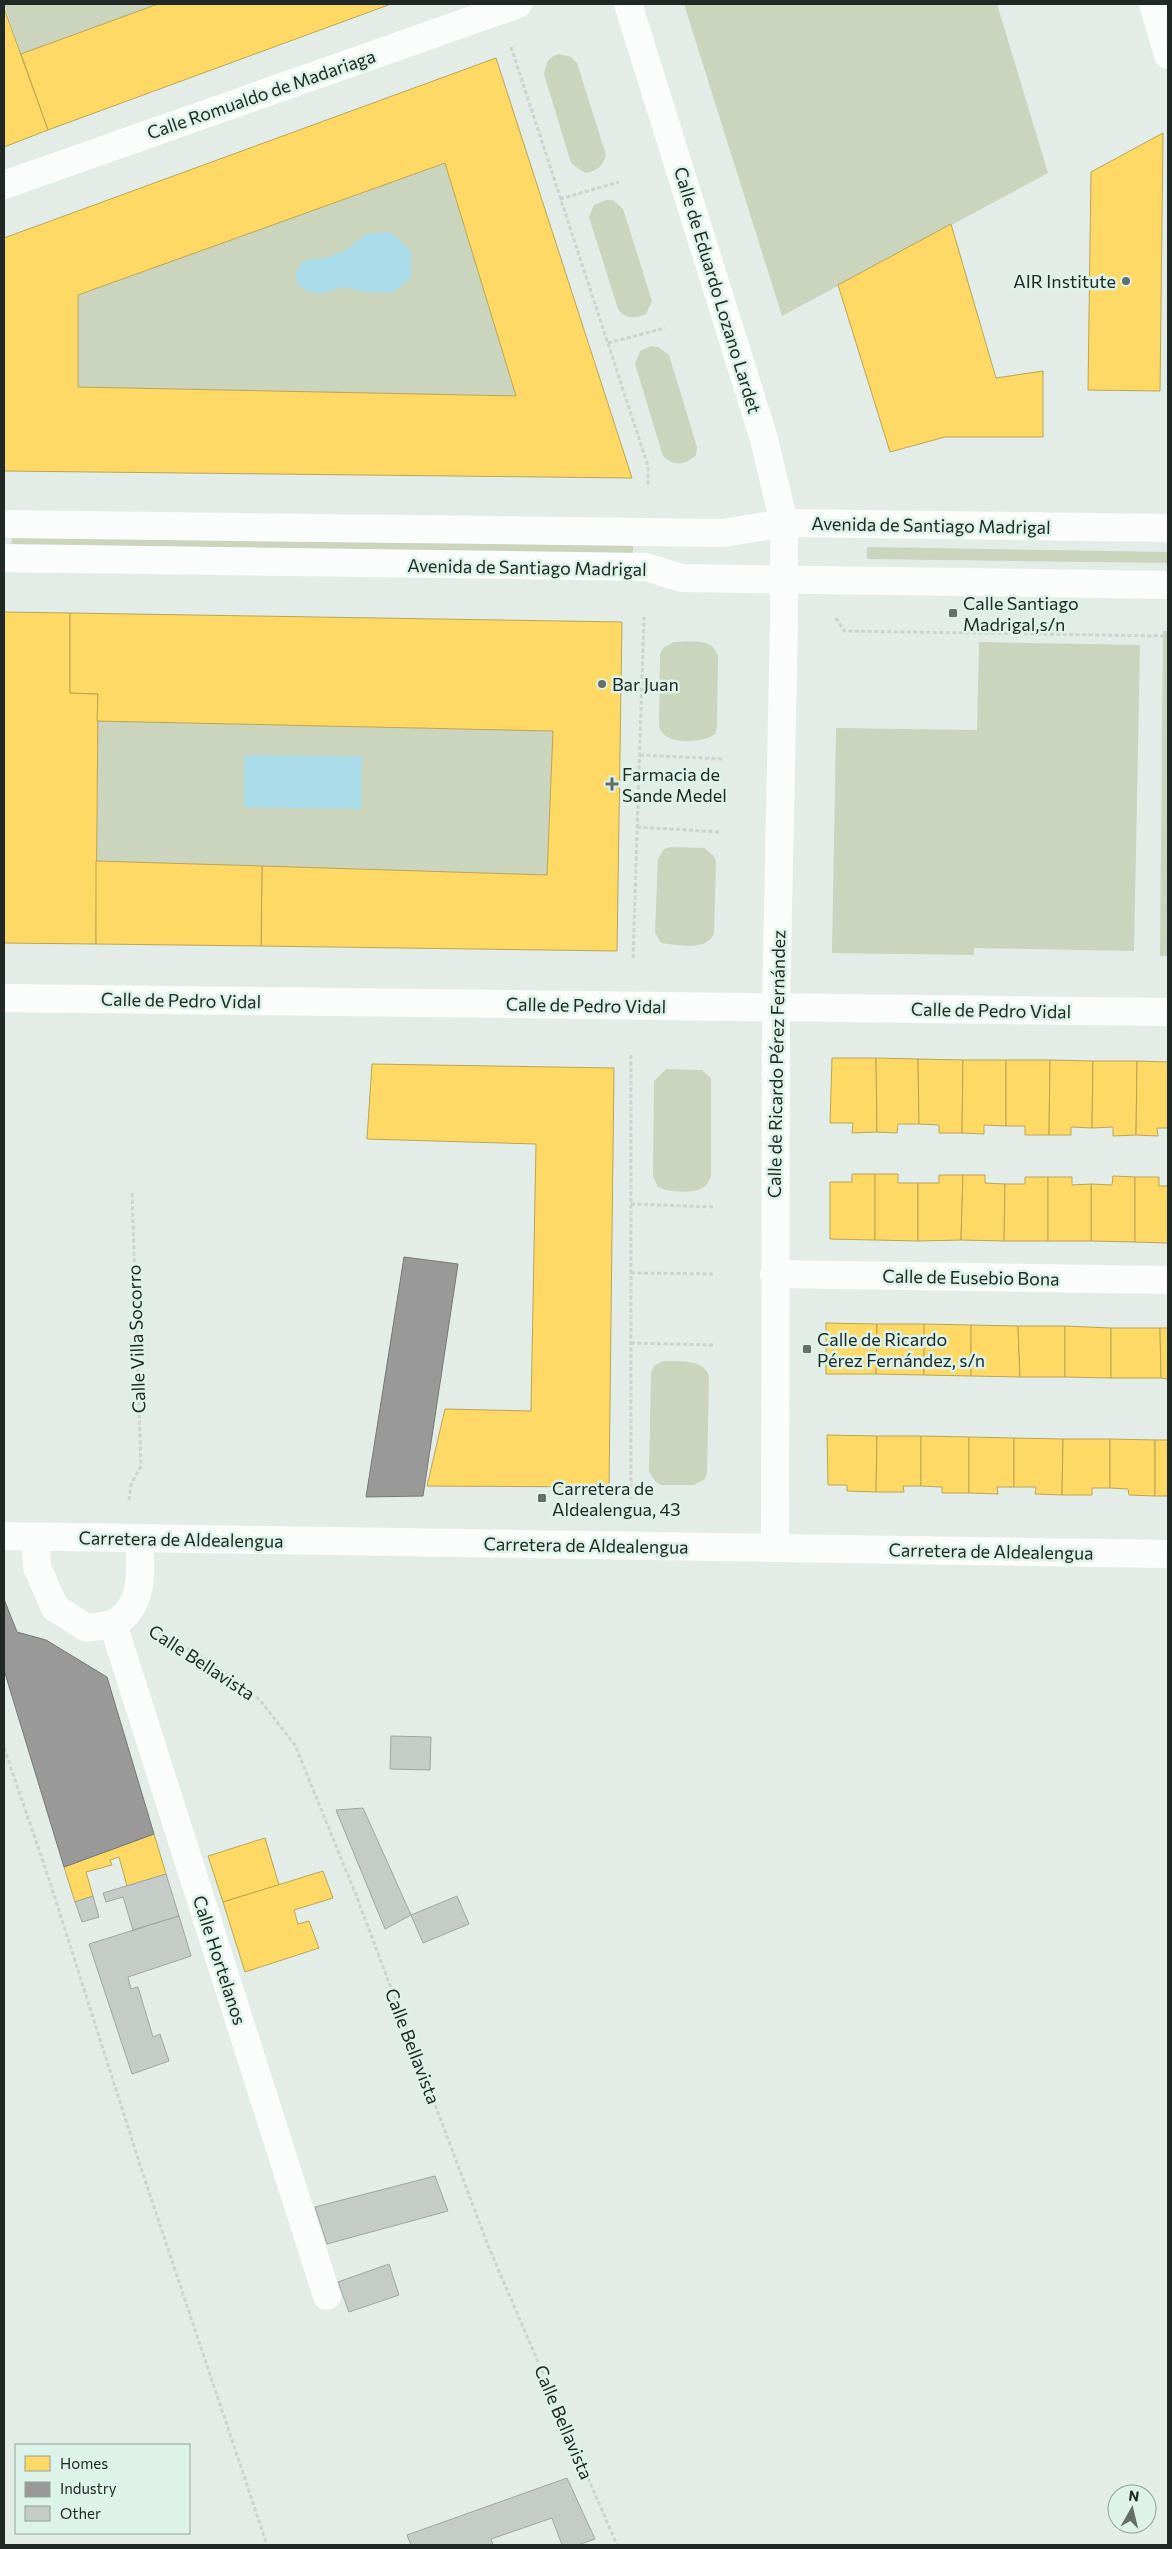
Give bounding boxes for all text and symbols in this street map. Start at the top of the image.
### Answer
street label: Calle Romualdo de Madariaga [144,44,378,144]
street label: Calle de Eduardo Lozano Lardet [670,164,766,416]
place label: AIR Institute [1013,270,1116,292]
marker: AIR Institute [1120,275,1132,287]
street label: Avenida de Santiago Madrigal [811,512,1051,538]
street label: Avenida de Santiago Madrigal [407,554,647,580]
place label: Calle Santiago Madrigal,s/n [963,592,1079,635]
marker: Calle Santiago Madrigal,s/n [947,607,959,619]
place label: Bar Juan [612,673,679,695]
marker: Bar Juan [596,678,608,690]
place label: Farmacia de Sande Medel [622,763,727,806]
marker: Farmacia de Sande Medel [606,778,618,790]
street label: Calle de Ricardo Pérez Fernández [763,930,789,1198]
street label: Calle de Pedro Vidal [101,988,261,1012]
street label: Calle de Pedro Vidal [506,993,666,1017]
street label: Calle de Pedro Vidal [911,998,1071,1022]
street label: Calle Villa Socorro [122,1264,150,1414]
street label: Calle de Eusebio Bona [882,1264,1060,1290]
place label: Calle de Ricardo Pérez Fernández, s/n [817,1328,985,1371]
marker: Calle de Ricardo Pérez Fernández, s/n [801,1343,813,1355]
place label: Carretera de Aldealengua, 43 [552,1477,681,1520]
marker: Carretera de Aldealengua, 43 [536,1492,548,1504]
street label: Carretera de Aldealengua [78,1526,284,1552]
street label: Carretera de Aldealengua [483,1532,689,1558]
street label: Carretera de Aldealengua [888,1538,1094,1564]
street label: Calle Bellavista [145,1620,259,1704]
street label: Calle Hortelanos [189,1892,251,2028]
street label: Calle Bellavista [381,1985,445,2107]
street label: Calle Bellavista [530,2362,598,2482]
legend [15,2444,190,2534]
text: Homes [60,2454,108,2472]
text: Industry [60,2479,117,2497]
north arrow [1107,2484,1157,2534]
text: N [1127,2486,1140,2505]
text: Other [60,2504,101,2522]

